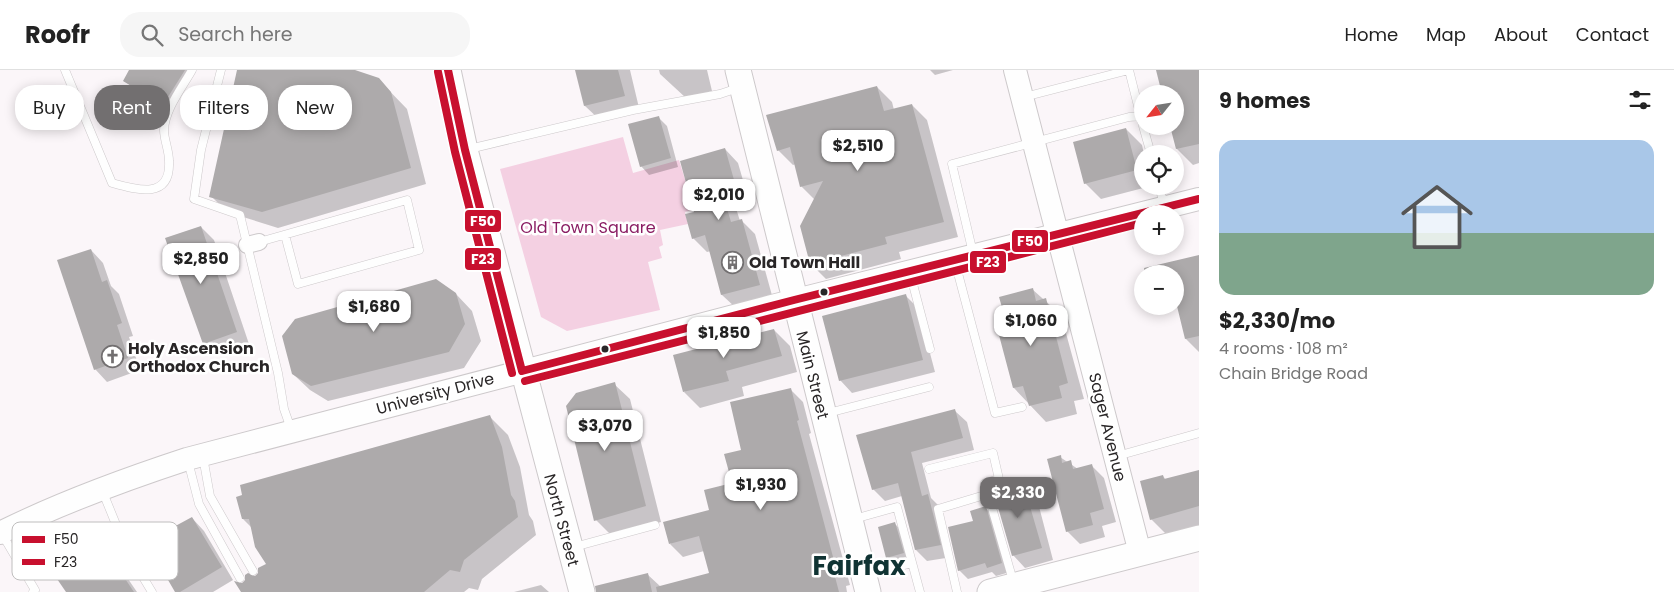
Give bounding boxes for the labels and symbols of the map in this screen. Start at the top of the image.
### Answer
north arrow [1134,85,1184,135]
pin: $2,510 [817,129,899,172]
pin: $2,010 [678,178,760,221]
line badge: F50 [464,209,502,233]
text: F50 [470,211,496,231]
park label: Old Town Square [520,216,656,239]
line badge: F50 [1011,229,1049,253]
text: F50 [1017,231,1043,251]
pin: $2,850 [160,242,242,285]
line badge: F23 [464,247,502,271]
text: F23 [471,249,495,269]
building icon: Old Town Hall [721,250,745,274]
line badge: F23 [969,250,1007,274]
place label: Old Town Hall [749,251,860,274]
text: F23 [976,252,1000,272]
unlabelled marker [819,287,829,297]
pin: $1,680 [333,290,415,333]
pin: $1,060 [990,304,1072,347]
pin: $1,850 [683,316,765,359]
street label: Main Street [790,329,835,422]
place label: Holy Ascension Orthodox Church [128,337,270,378]
unlabelled marker [600,344,610,354]
church icon: Holy Ascension Orthodox Church [100,345,124,369]
street label: University Drive [374,367,497,420]
street label: Sager Avenue [1083,370,1132,484]
pin: $3,070 [564,410,646,452]
pin: $1,930 [720,468,802,511]
street label: North Street [538,471,585,569]
pin: $2,330 [977,476,1059,519]
legend [12,522,178,580]
text: F50 [54,529,79,549]
district label: Fairfax [813,548,906,584]
text: F23 [54,552,77,572]

